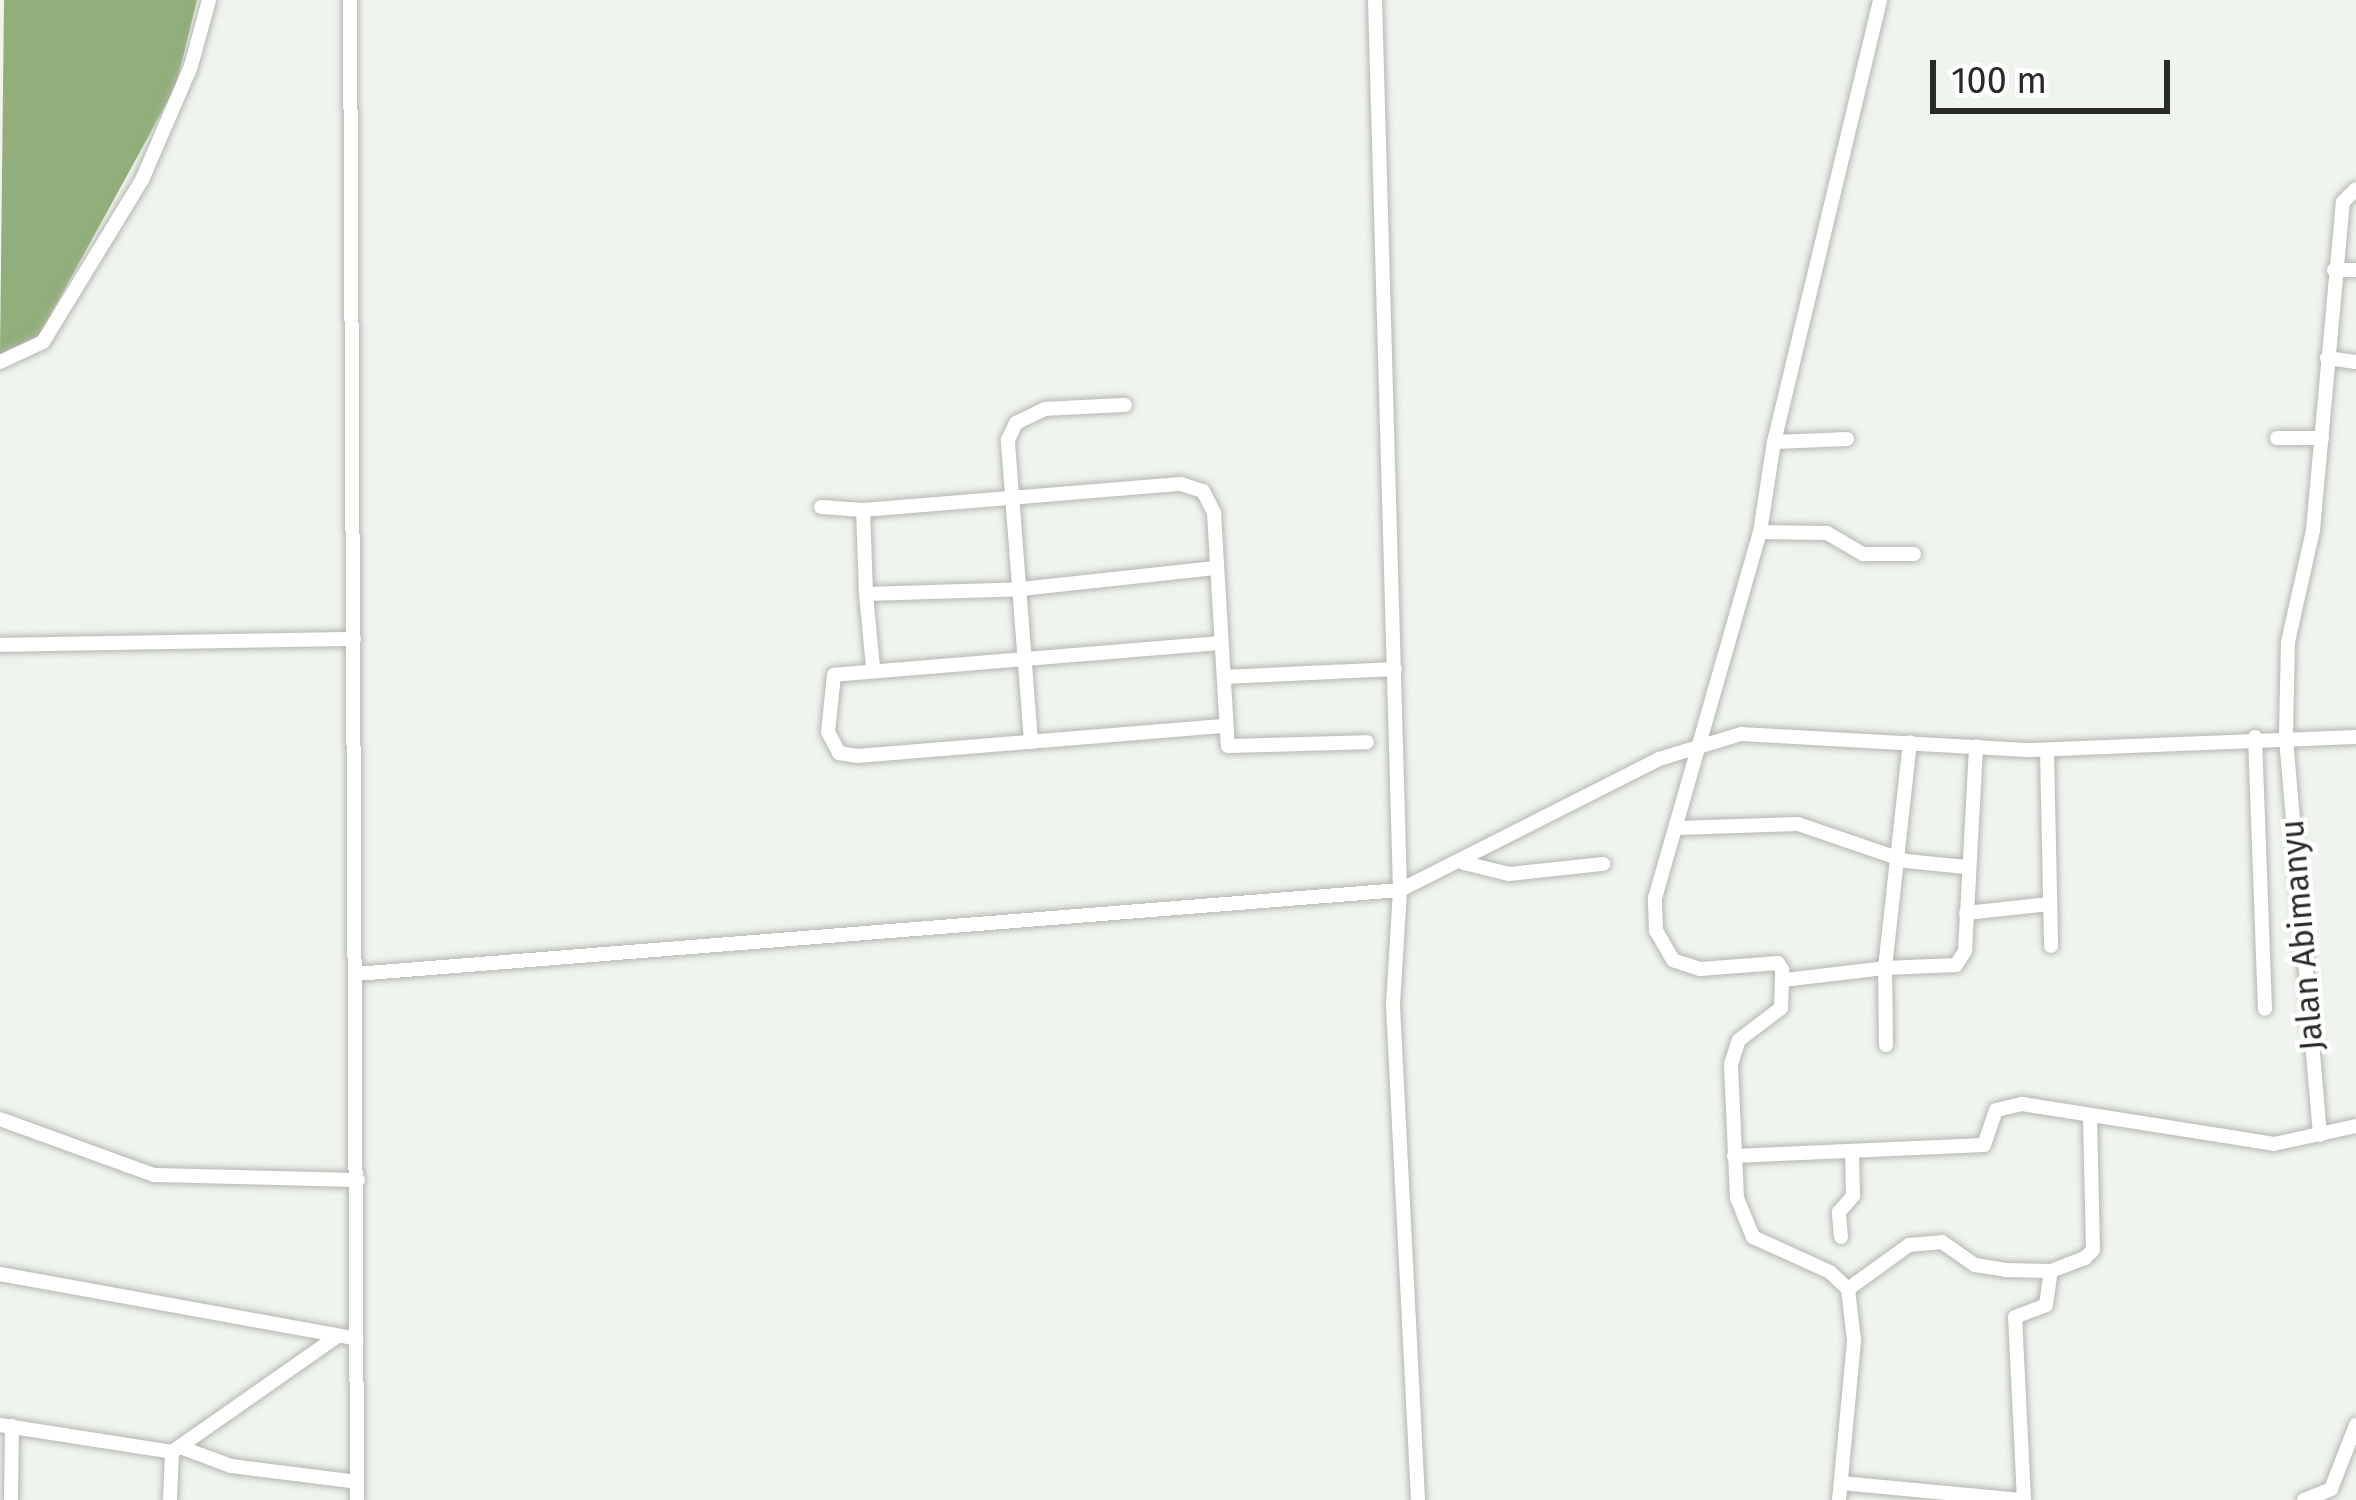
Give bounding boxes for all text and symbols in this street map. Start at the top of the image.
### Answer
scale bar [1936,36,2176,110]
text: 100 m [1951,59,2047,103]
street label: Jalan Abimanyu [2273,818,2333,1052]

